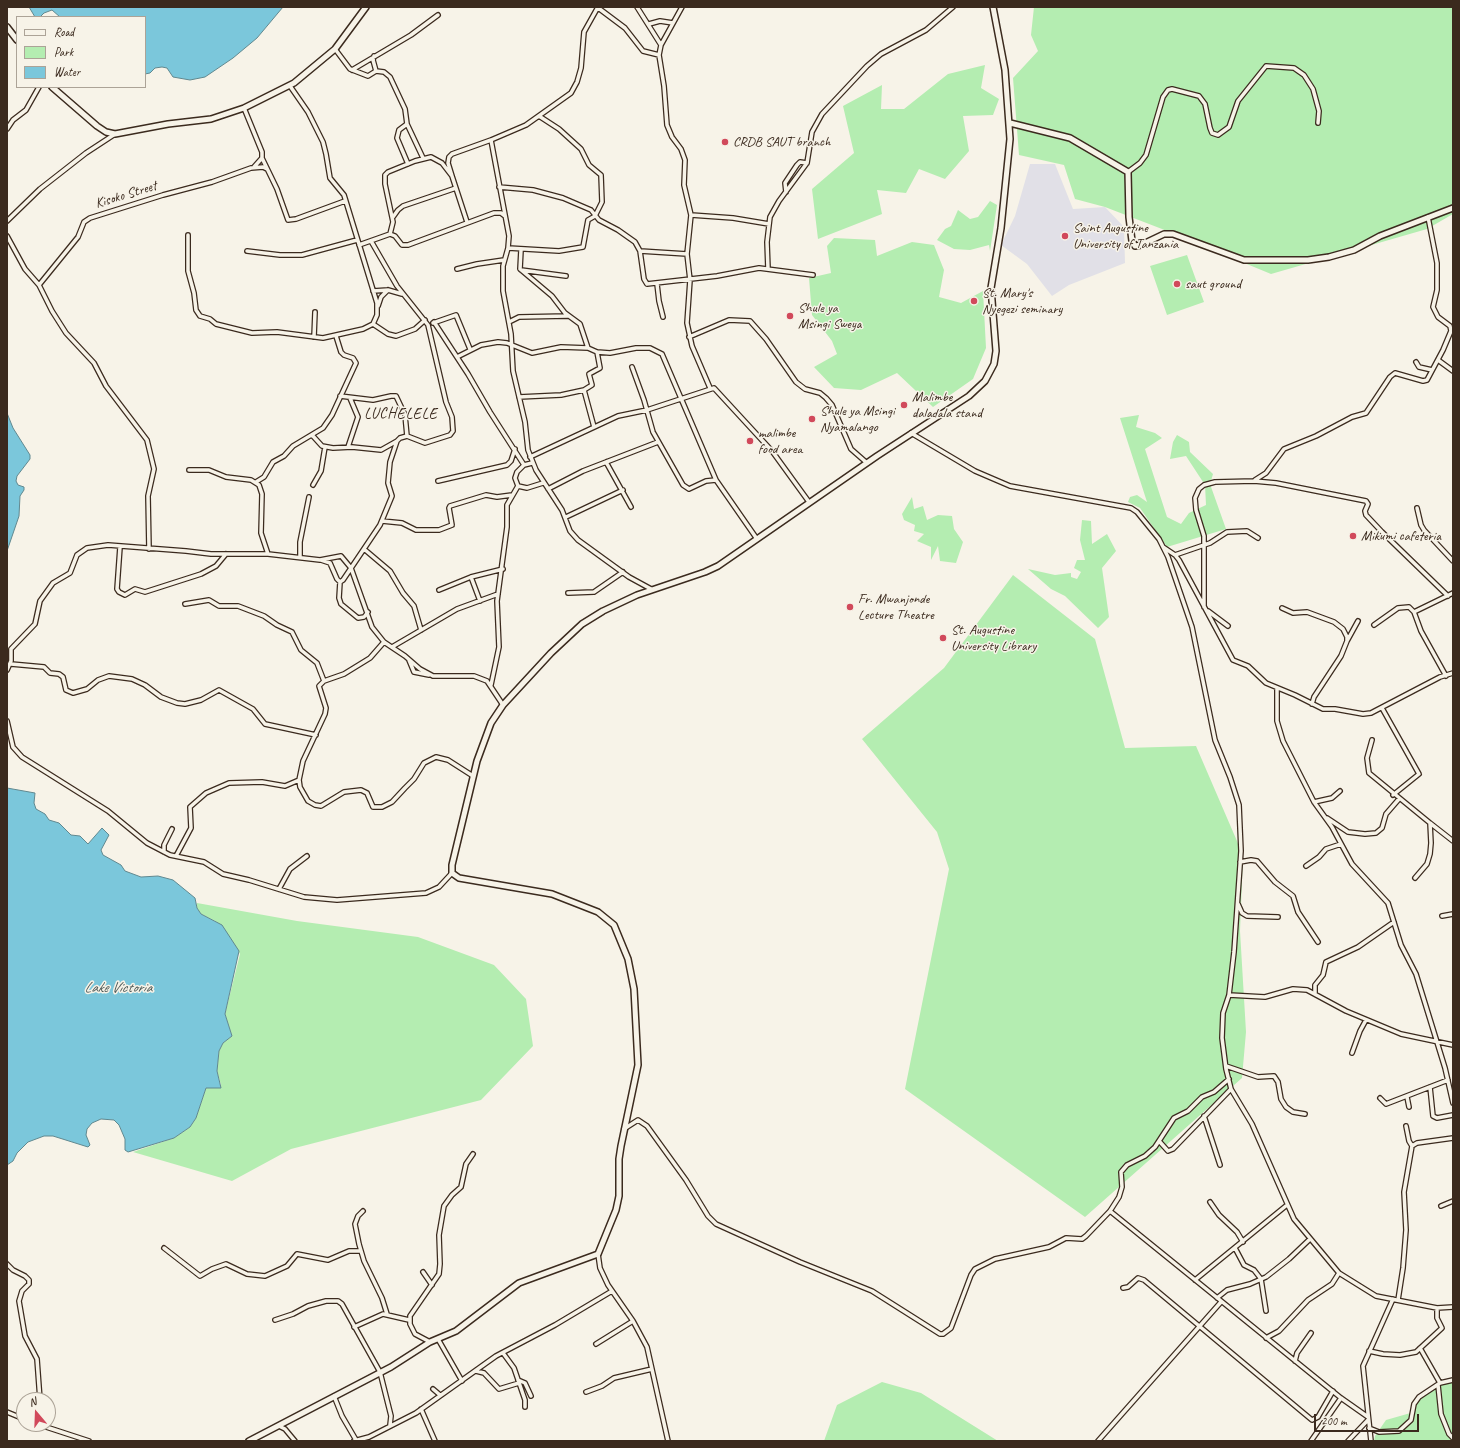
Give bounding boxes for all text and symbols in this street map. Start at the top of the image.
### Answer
legend [16,16,146,88]
text: Road [54,24,74,40]
text: Park [54,44,73,60]
text: Water [54,64,80,80]
place label: CRDB SAUT branch [733,134,830,150]
marker: CRDB SAUT branch [720,137,730,147]
street label: Kisoko Street [93,178,159,212]
place label: Saint Augustine University of Tanzania [1073,220,1178,252]
marker: Saint Augustine University of Tanzania [1060,231,1070,241]
place label: saut ground [1185,276,1241,292]
marker: saut ground [1172,279,1182,289]
place label: St. Mary's Nyegezi seminary [982,285,1062,318]
marker: St. Mary's Nyegezi seminary [969,296,979,306]
place label: Shule ya Msingi Sweya [798,300,861,332]
marker: Shule ya Msingi Sweya [785,311,795,321]
place label: Malimbe daladala stand [912,389,982,422]
marker: Malimbe daladala stand [899,400,909,410]
place label: Shule ya Msingi Nyamalango [820,403,895,436]
district label: LUCHELELE [364,405,438,423]
marker: Shule ya Msingi Nyamalango [807,414,817,424]
place label: malimbe food area [758,425,802,458]
marker: malimbe food area [745,436,755,446]
place label: Mikumi cafeteria [1361,528,1441,544]
marker: Mikumi cafeteria [1348,531,1358,541]
place label: Fr. Mwanjonde Lecture Theatre [858,591,934,624]
marker: Fr. Mwanjonde Lecture Theatre [845,602,855,612]
place label: St. Augustine University Library [951,622,1036,654]
marker: St. Augustine University Library [938,633,948,643]
water label: Lake Victoria [84,979,152,997]
north arrow [16,1392,56,1432]
text: N [27,1394,38,1409]
scale bar [1316,1406,1421,1432]
text: 200 m [1321,1413,1347,1429]

